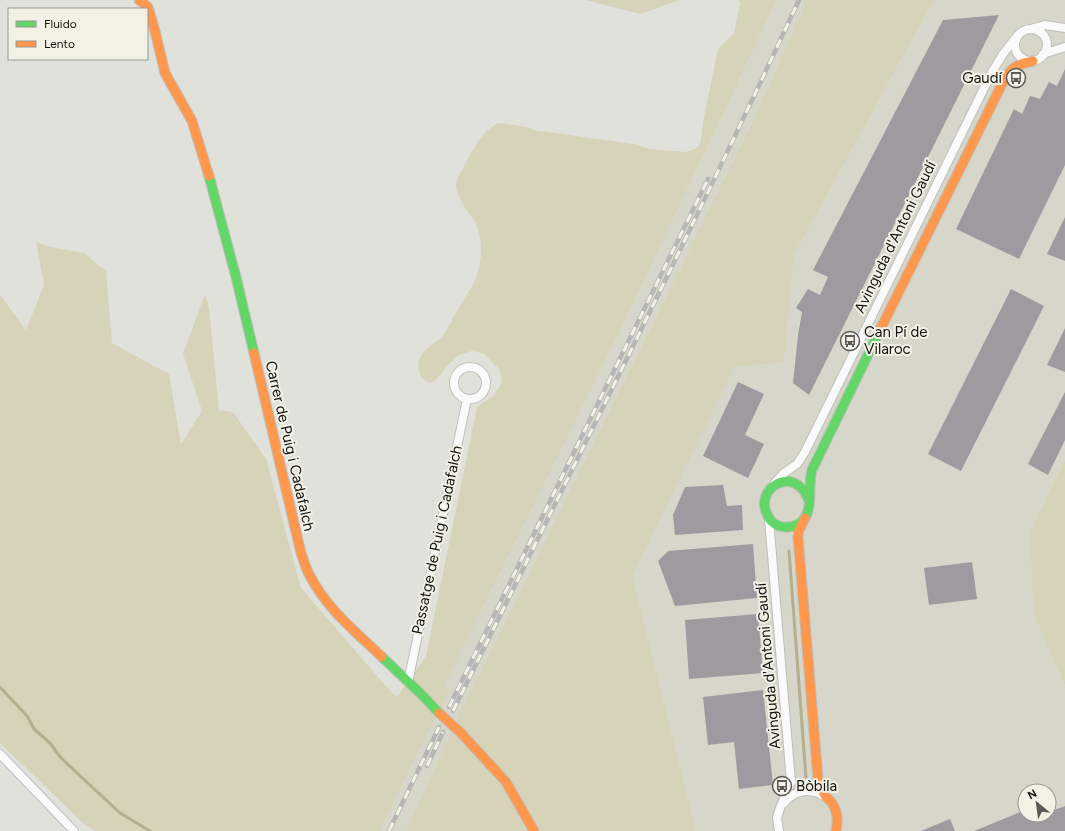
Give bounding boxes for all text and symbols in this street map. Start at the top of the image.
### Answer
legend [8,8,148,60]
text: Fluido [44,17,77,31]
text: Lento [44,37,75,51]
bus stop icon: Gaudí [1005,67,1027,89]
place label: Gaudí [962,69,1004,87]
street label: Avinguda d'Antoni Gaudí [850,157,940,316]
place label: Can Pí de Vilaroc [864,323,927,358]
bus stop icon: Can Pí de Vilaroc [839,330,861,352]
street label: Carrer de Puig i Cadafalch [262,359,318,533]
street label: Passatge de Puig i Cadafalch [408,444,466,636]
street label: Avinguda d'Antoni Gaudí [752,581,784,750]
bus stop icon: Bòbila [771,775,793,797]
place label: Bòbila [796,777,837,795]
north arrow [1017,783,1057,823]
text: N [1026,787,1039,802]

